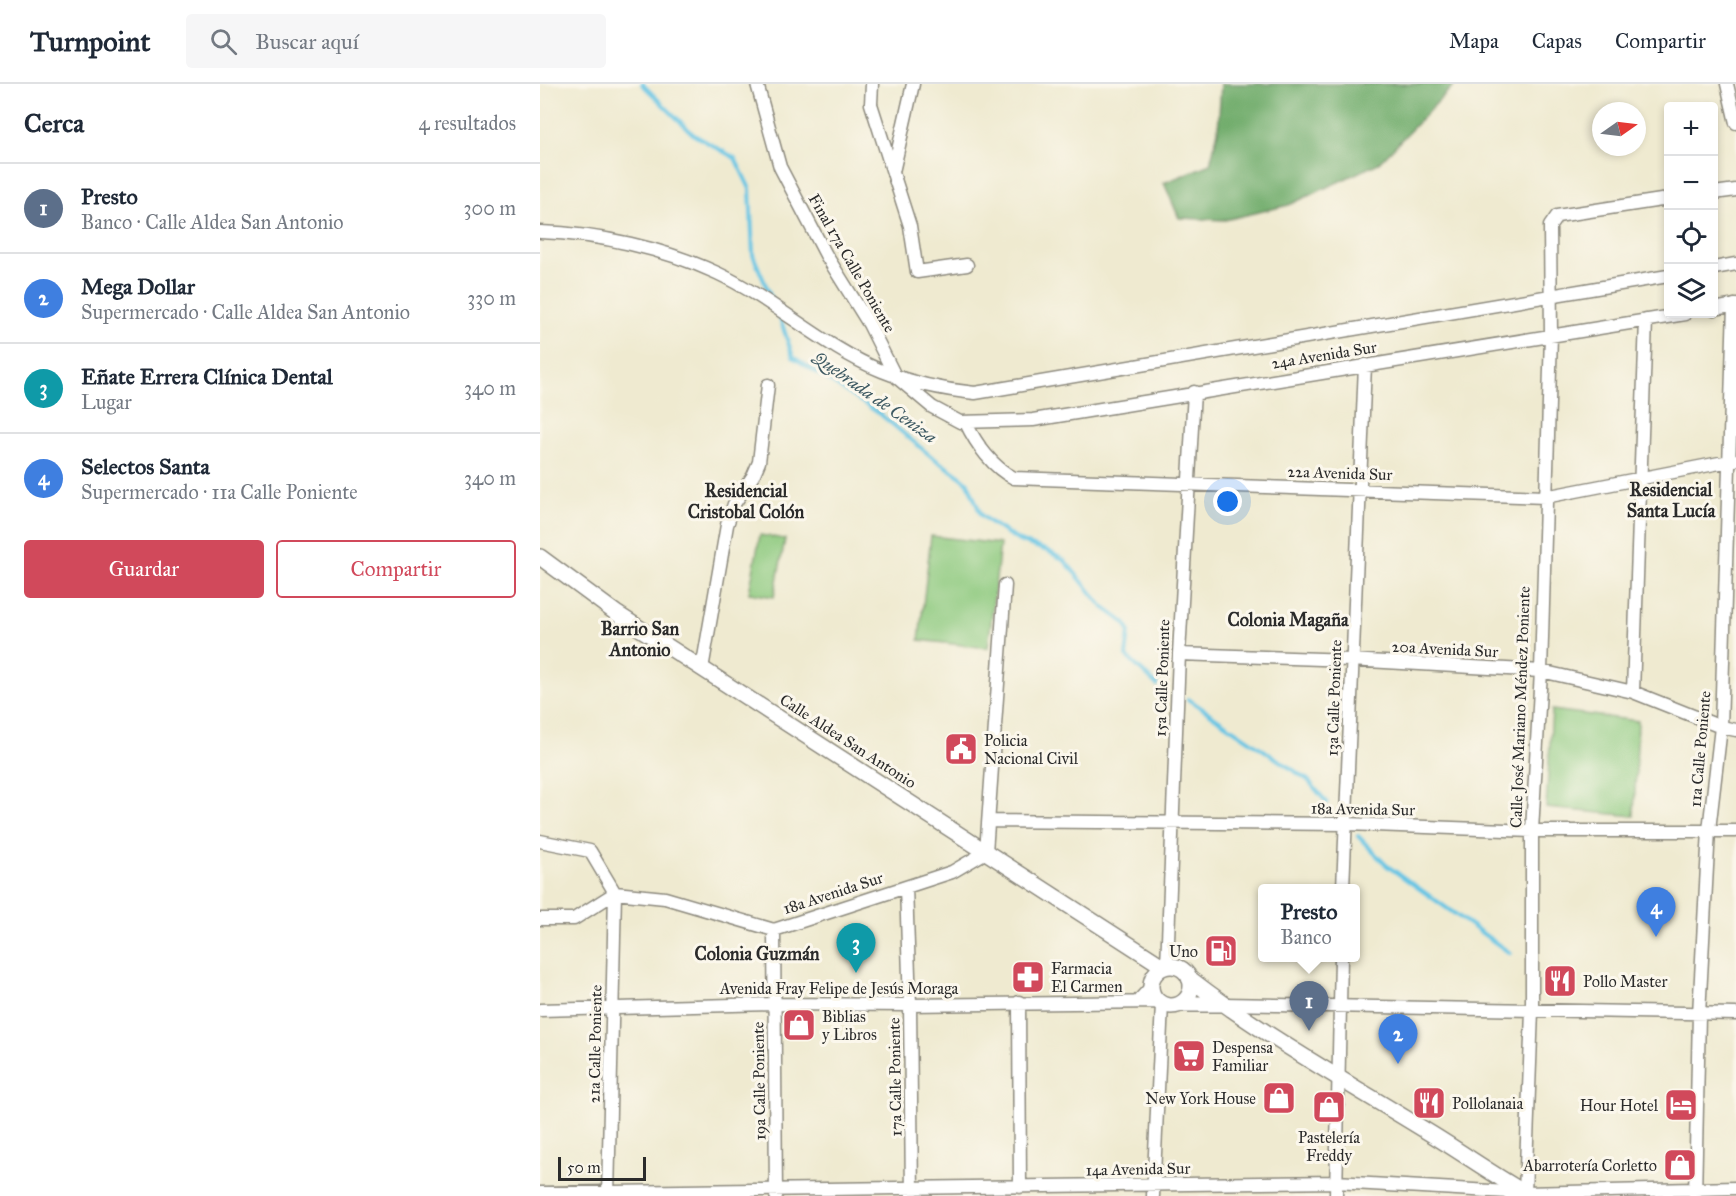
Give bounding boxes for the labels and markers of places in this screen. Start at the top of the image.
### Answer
public building icon: Policia Nacional Civil [943,731,979,767]
place label: Policia Nacional Civil [984,731,1079,768]
pin: 4 [1636,888,1676,937]
pin: 3 [836,924,876,973]
fuel station icon: Uno [1203,933,1239,969]
place label: Uno [1169,942,1198,961]
pharmacy icon: Farmacia El Carmen [1010,959,1046,995]
place label: Farmacia El Carmen [1051,959,1123,996]
restaurant icon: Pollo Master [1542,963,1578,999]
place label: Pollo Master [1583,972,1668,991]
pin: 1 [1290,982,1328,1031]
shop icon: Biblias y Libros [781,1007,817,1043]
place label: Biblias y Libros [822,1007,877,1044]
pin: 2 [1378,1014,1418,1064]
supermarket icon: Despensa Familiar [1171,1038,1207,1074]
place label: Despensa Familiar [1212,1038,1273,1075]
shop icon: New York House [1261,1080,1297,1116]
restaurant icon: Pollolanaia [1411,1085,1447,1121]
hotel icon: Hour Hotel [1663,1087,1699,1123]
place label: New York House [1145,1089,1256,1108]
shop icon: Pastelería Freddy [1311,1089,1347,1125]
place label: Pollolanaia [1452,1094,1523,1113]
place label: Hour Hotel [1580,1096,1659,1115]
place label: Pastelería Freddy [1298,1128,1360,1165]
shop icon: Abarrotería Corletto [1662,1147,1698,1183]
place label: Abarrotería Corletto [1522,1156,1657,1175]

